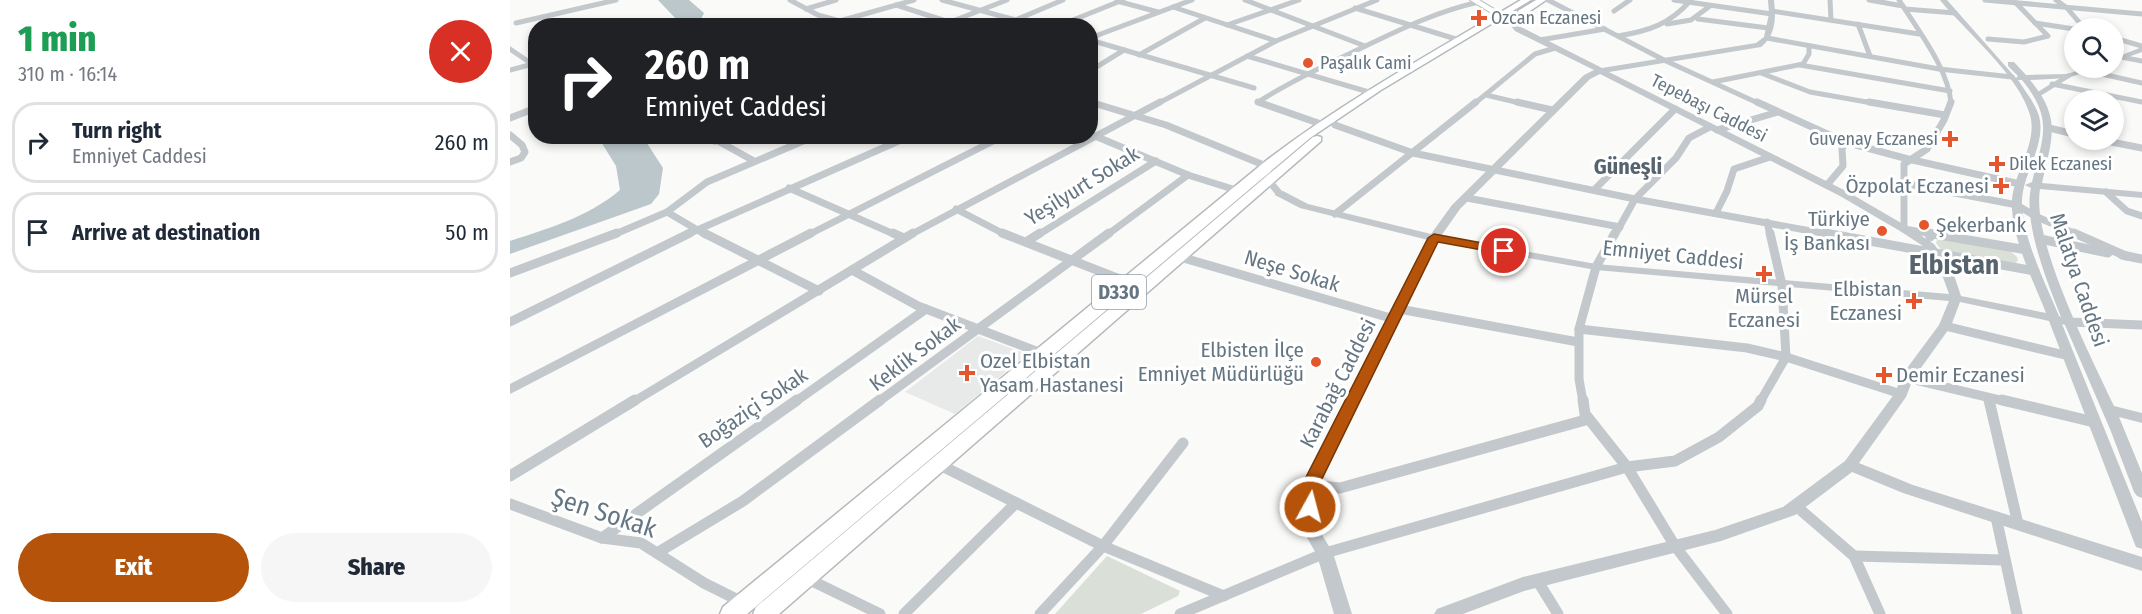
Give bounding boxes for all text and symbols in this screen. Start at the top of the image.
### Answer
place label: Ozcan Eczanesi [1491,7,1601,29]
marker: Ozcan Eczanesi [1472,11,1486,25]
text: 1 min [18,17,96,61]
map controls [2064,18,2124,150]
button: search [2064,18,2124,78]
button: close [429,20,492,83]
text: 260 m [645,40,750,90]
icon: right [546,42,624,120]
place label: Paşalık Cami [1320,52,1411,74]
marker: Paşalık Cami [1301,56,1315,70]
text: 310 m · 16:14 [18,62,117,86]
street label: Tepebaşı Caddesi [1647,69,1771,147]
button: layers [2064,90,2124,150]
text: Emniyet Caddesi [645,91,827,123]
text: Turn right [72,117,161,144]
icon: right [21,126,54,159]
place label: Guvenay Eczanesi [1809,128,1938,150]
text: 260 m [435,129,489,156]
marker: Guvenay Eczanesi [1943,132,1957,146]
street label: Yeşilyurt Sokak [1020,141,1144,231]
text: Emniyet Caddesi [72,144,207,168]
district label: Güneşli [1594,153,1662,180]
place label: Dilek Eczanesi [2009,153,2112,175]
marker: Dilek Eczanesi [1990,157,2004,171]
place label: Özpolat Eczanesi [1846,173,1989,199]
marker: Özpolat Eczanesi [1994,179,2008,193]
place label: Türkiye İş Bankası [1784,206,1870,256]
street label: Malatya Caddesi [2044,210,2114,350]
place label: Şekerbank [1936,212,2026,238]
icon: arrive [21,216,54,249]
marker: Şekerbank [1917,218,1931,232]
text: Arrive at destination [72,219,260,246]
text: 50 m [445,219,489,246]
marker: Türkiye İş Bankası [1875,224,1889,238]
pin [1478,225,1529,276]
icon: arrive [1487,234,1520,267]
street label: Emniyet Caddesi [1601,235,1745,275]
street label: Neşe Sokak [1241,244,1343,298]
district label: Elbistan [1909,249,1999,281]
marker: Mürsel Eczanesi [1757,267,1771,281]
road number: D330 [1092,275,1146,309]
place label: Elbistan Eczanesi [1830,276,1902,326]
place label: Mürsel Eczanesi [1728,283,1800,333]
marker: Elbistan Eczanesi [1907,294,1921,308]
street label: Keklik Sokak [864,311,966,397]
street label: Karabağ Caddesi [1294,314,1382,452]
place label: Elbisten İlçe Emniyet Müdürlüğü [1138,337,1304,387]
place label: Ozel Elbistan Yasam Hastanesi [980,348,1124,398]
marker: Elbisten İlçe Emniyet Müdürlüğü [1309,355,1323,369]
street label: Boğaziçi Sokak [693,362,813,454]
place label: Demir Eczanesi [1896,362,2025,388]
marker: Ozel Elbistan Yasam Hastanesi [958,364,976,382]
marker: Demir Eczanesi [1877,368,1891,382]
position arrow [1278,475,1342,539]
street label: Şen Sokak [548,481,661,545]
button: Exit [18,533,249,602]
button: Share [261,533,492,602]

